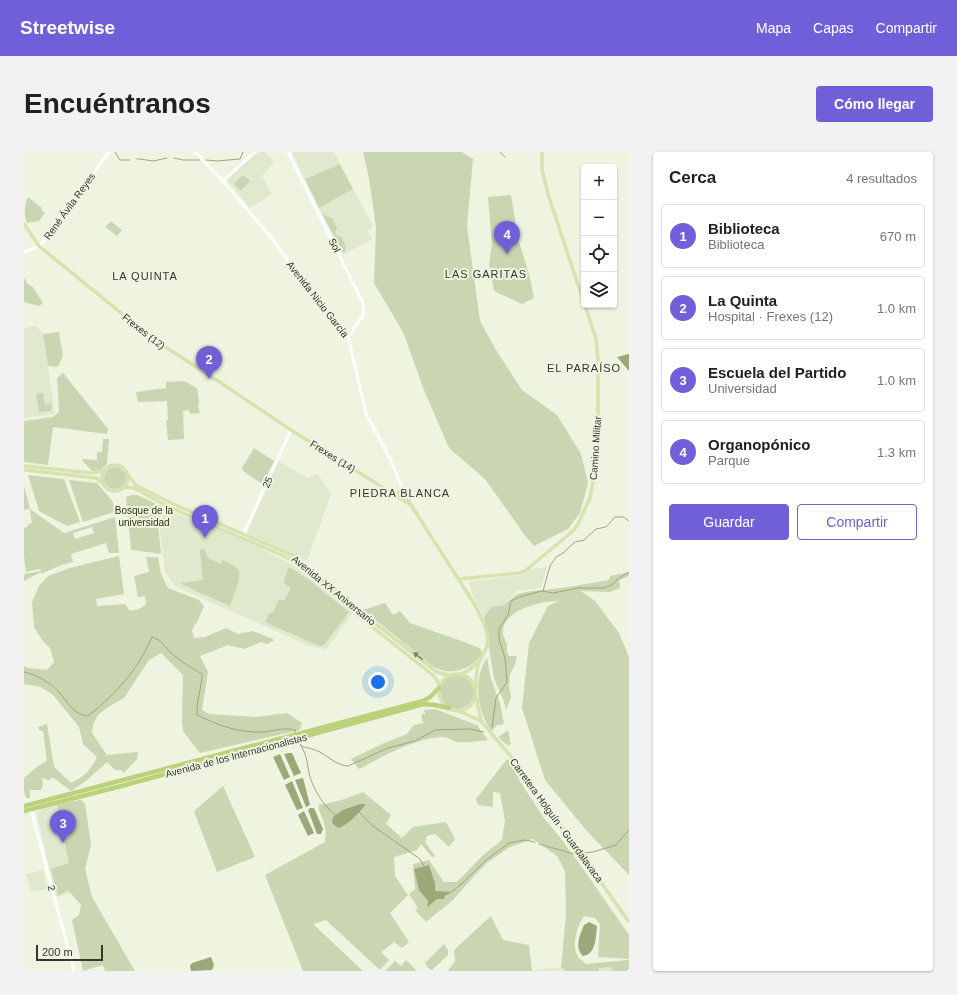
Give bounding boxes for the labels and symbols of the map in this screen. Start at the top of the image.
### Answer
street label: René Ávila Reyes [41,170,97,242]
pin: 4 [494,221,520,254]
street label: Sol [326,236,343,254]
street label: Avenida Nicio García [284,259,351,340]
district label: LAS GARITAS [445,268,527,280]
district label: LA QUINTA [112,270,178,282]
street label: Frexes (12) [120,311,167,351]
pin: 2 [196,346,222,379]
district label: EL PARAÍSO [547,362,621,374]
street label: Camino Militar [588,415,603,480]
street label: Frexes (14) [308,438,357,475]
street label: 25 [260,474,275,490]
district label: PIEDRA BLANCA [350,487,450,499]
park label: Bosque de la universidad [115,505,174,528]
pin: 1 [192,505,218,538]
street label: Avenida XX Aniversario [290,553,378,628]
one-way arrow [412,651,423,660]
your location [368,672,388,692]
street label: Avenida de los Internacionalistas [164,731,308,780]
street label: Carretera Holguín - Guardalavaca [508,756,606,885]
pin: 3 [50,810,76,843]
street label: 2 [45,884,58,893]
scale bar [36,943,103,962]

